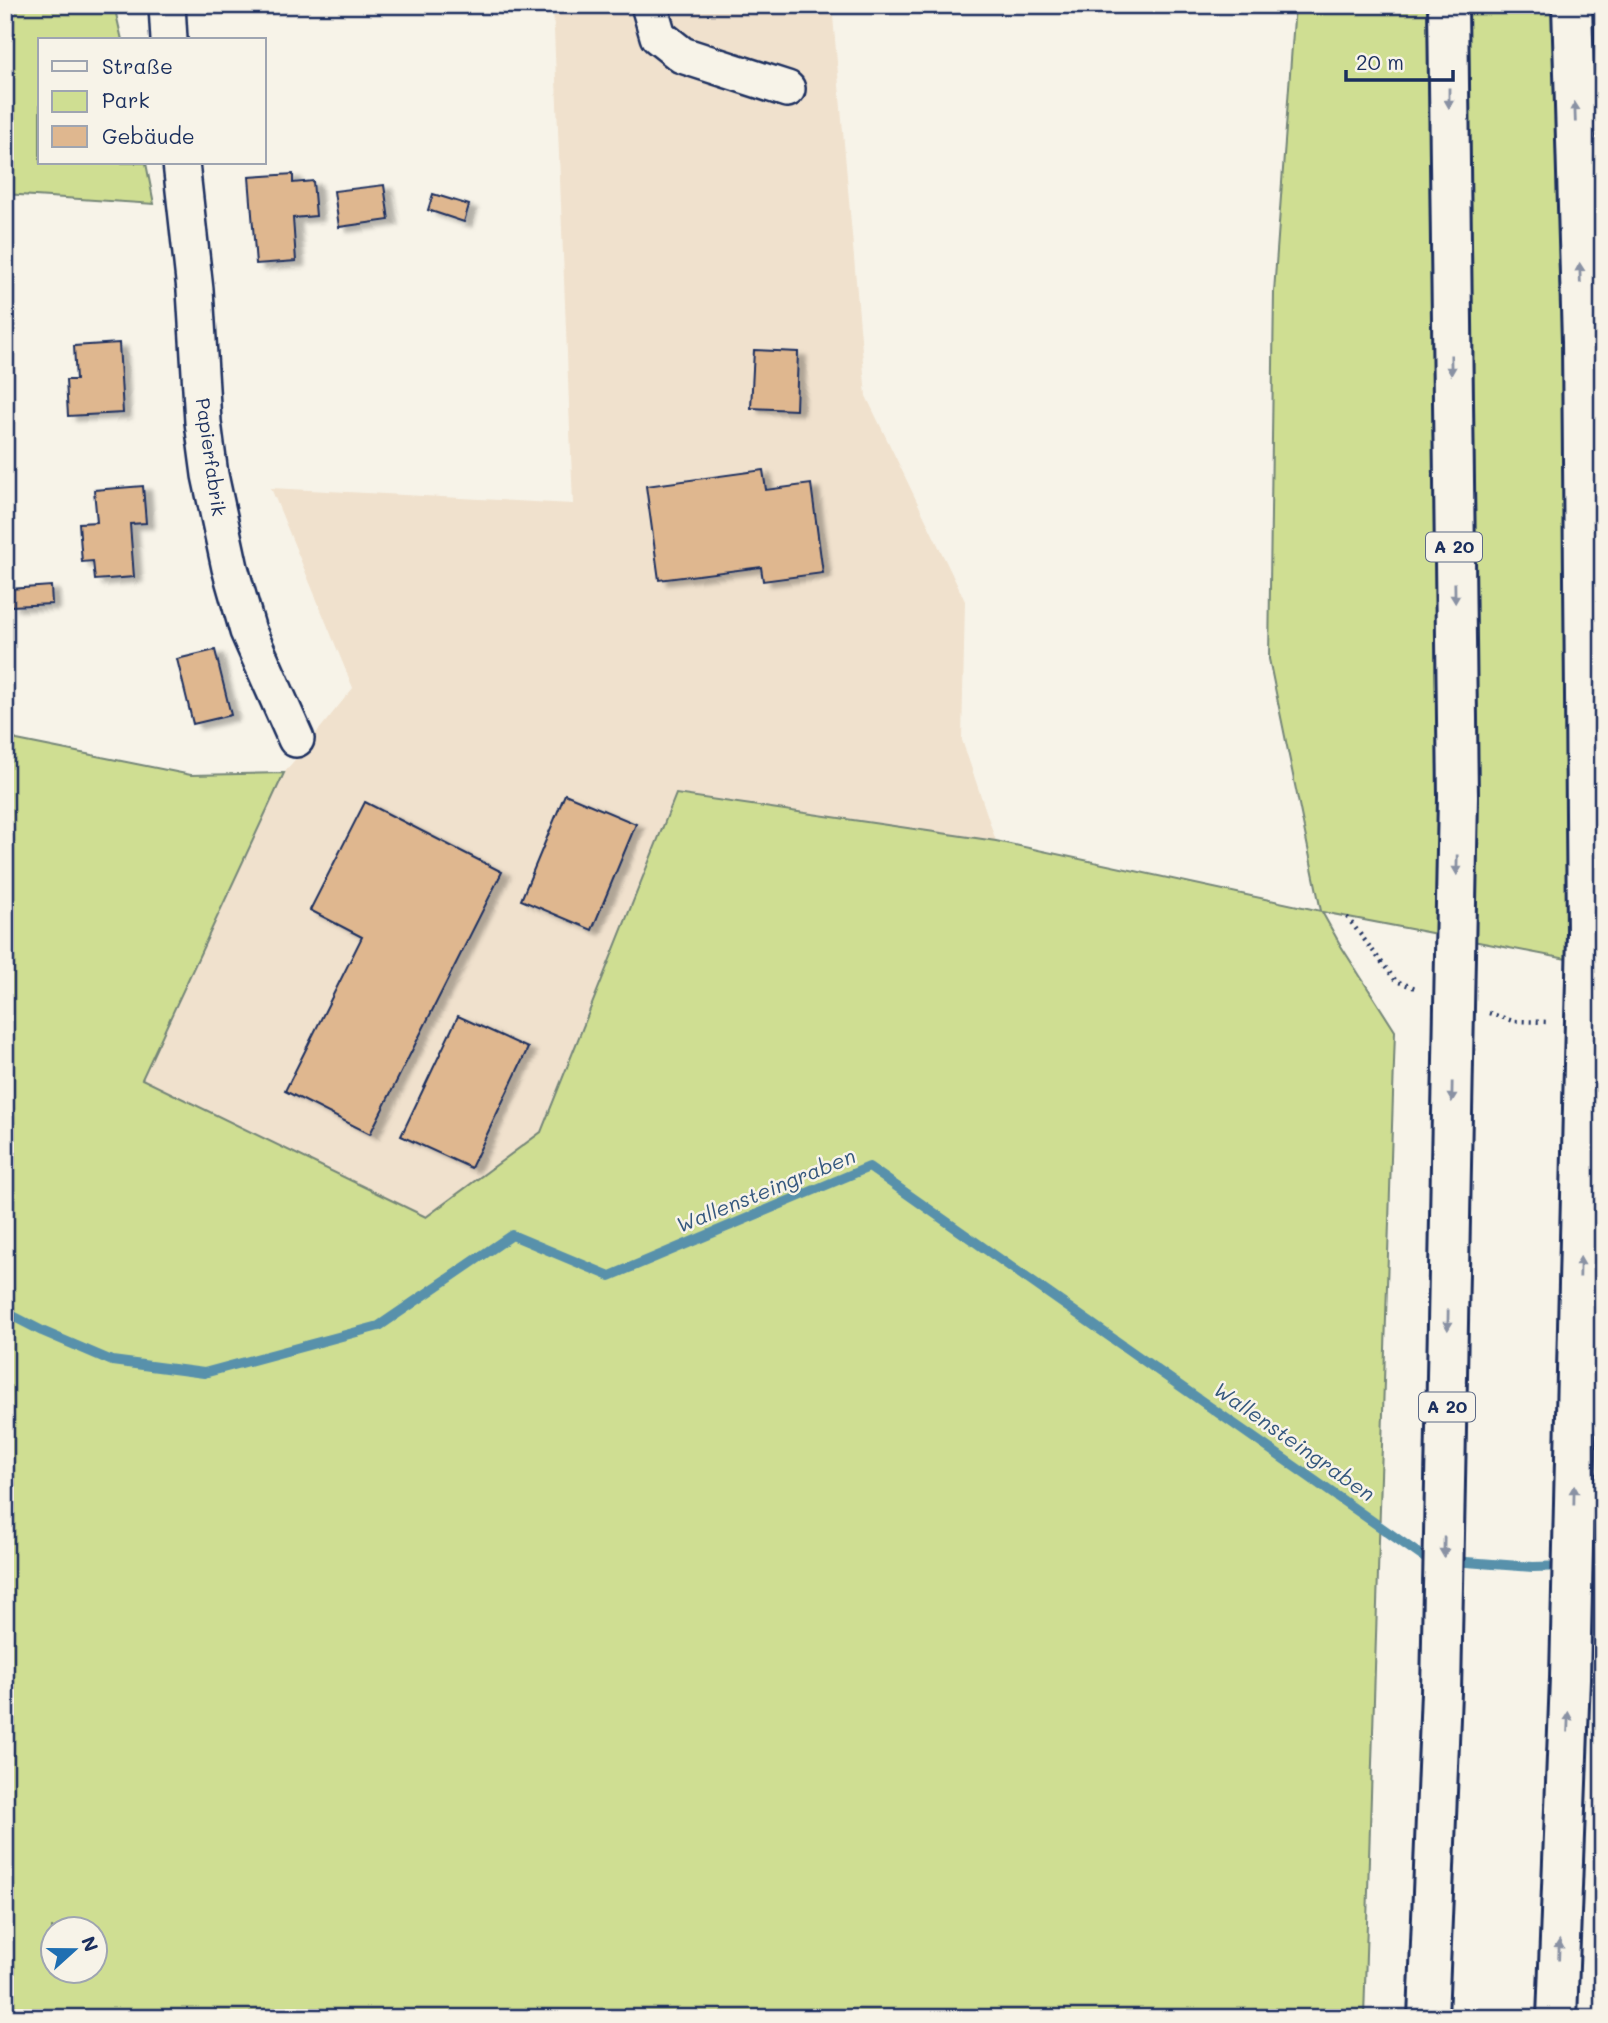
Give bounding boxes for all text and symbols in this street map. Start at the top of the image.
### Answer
legend [38,38,266,164]
scale bar [1346,38,1452,82]
text: 20 m [1356,48,1404,75]
text: Straße [102,52,173,79]
text: Park [102,86,150,113]
one-way arrow [1443,87,1455,109]
one-way arrow [1570,101,1581,123]
text: Gebäude [102,122,195,149]
one-way arrow [1574,262,1585,284]
one-way arrow [1446,355,1457,377]
street label: Papierfabrik [191,396,232,518]
road number: A 20 [1426,532,1482,562]
one-way arrow [1449,582,1461,604]
one-way arrow [1451,854,1462,876]
one-way arrow [1447,1082,1458,1104]
water label: Wallensteingraben [672,1141,859,1238]
one-way arrow [1574,1256,1585,1278]
one-way arrow [1442,1309,1454,1331]
water label: Wallensteingraben [1209,1375,1381,1507]
road number: A 20 [1419,1392,1475,1422]
one-way arrow [1569,1484,1580,1506]
one-way arrow [1438,1537,1450,1559]
one-way arrow [1563,1711,1574,1733]
north arrow [38,1914,108,1984]
text: N [76,1933,105,1955]
one-way arrow [1554,1938,1565,1960]

